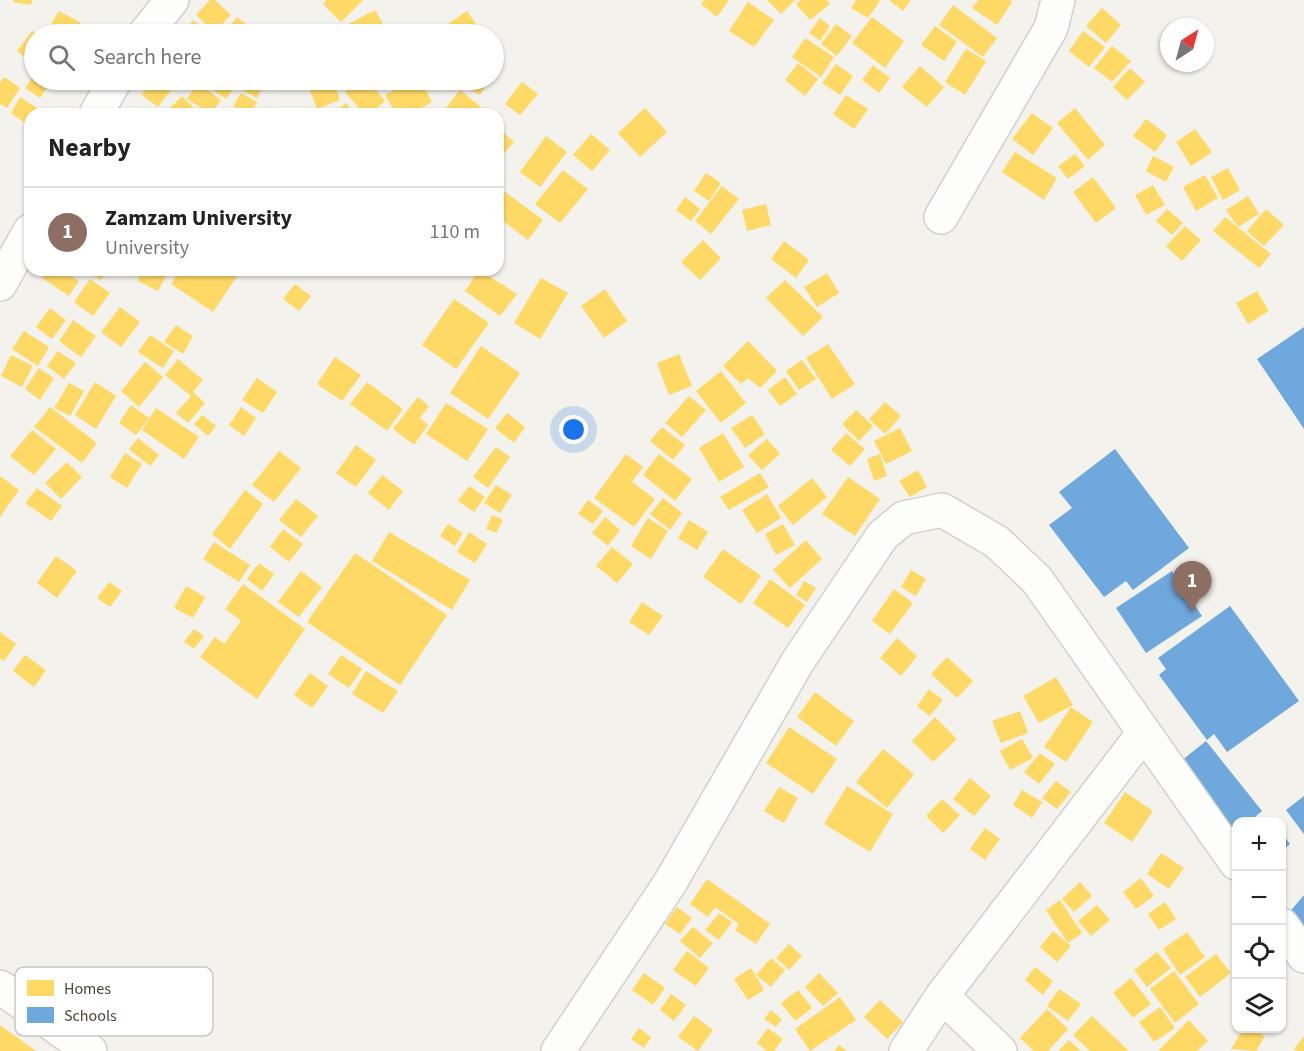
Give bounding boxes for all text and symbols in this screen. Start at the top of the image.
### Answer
north arrow [1160,18,1214,72]
search box [24,24,504,90]
icon: search [45,41,78,74]
text: Search here [93,41,201,73]
text: Nearby [48,129,131,166]
text: Zamzam University [105,202,292,234]
text: 1 [62,218,73,246]
text: 110 m [430,218,480,246]
text: University [105,234,189,262]
your location [559,415,588,444]
pin: 1 [1172,562,1212,611]
map controls [1232,817,1286,1033]
button: + [1232,817,1286,871]
button: − [1232,871,1286,925]
button: locate [1232,925,1286,979]
legend [15,967,213,1036]
text: Homes [64,978,111,1000]
button: layers [1232,979,1286,1033]
text: Schools [64,1005,117,1027]

